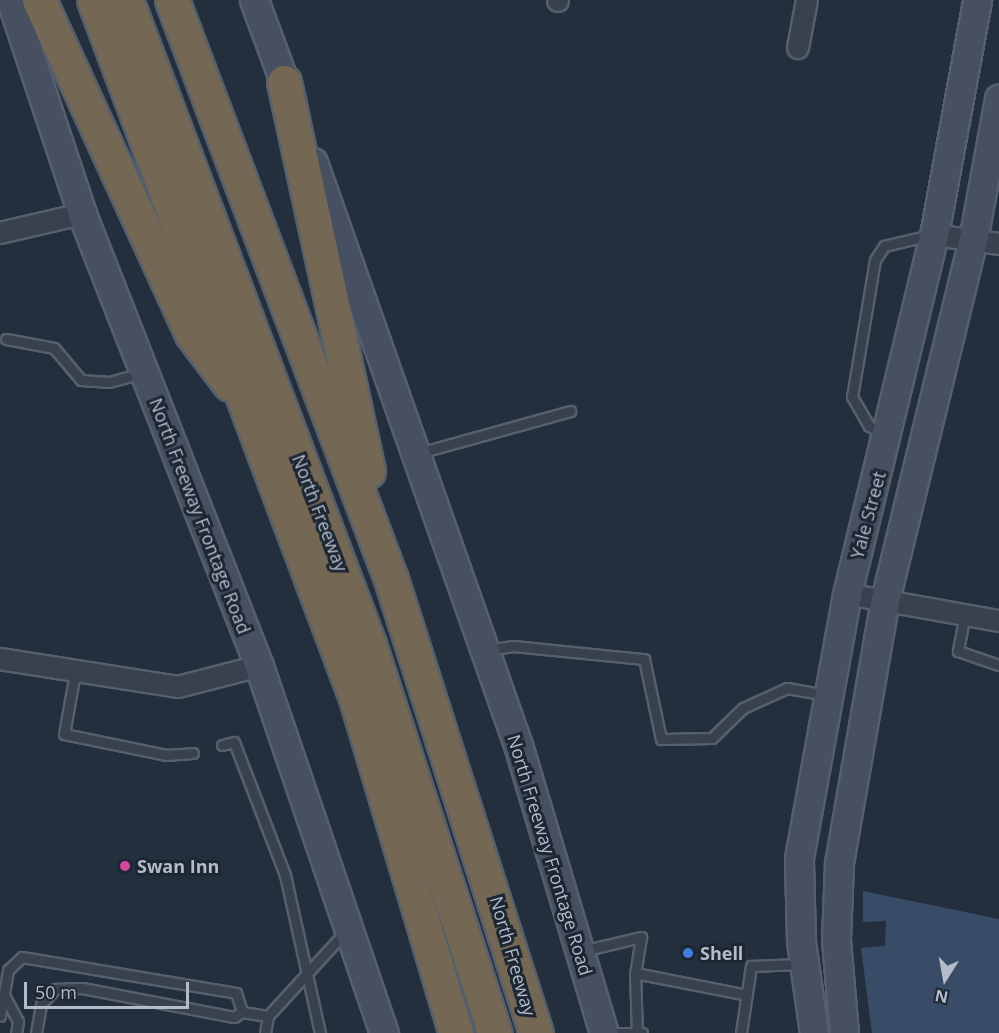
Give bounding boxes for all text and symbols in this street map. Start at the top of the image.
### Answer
street label: North Freeway Frontage Road [145,395,255,637]
street label: North Freeway [288,451,352,575]
street label: Yale Street [846,469,890,561]
street label: North Freeway Frontage Road [503,732,597,978]
place label: Swan Inn [137,855,219,877]
marker: Swan Inn [118,859,132,873]
street label: North Freeway [486,894,540,1018]
place label: Shell [700,942,743,964]
marker: Shell [681,946,695,960]
north arrow [915,949,975,1009]
scale bar [27,970,192,1008]
text: 50 m [35,980,77,1004]
text: N [933,985,950,1009]

